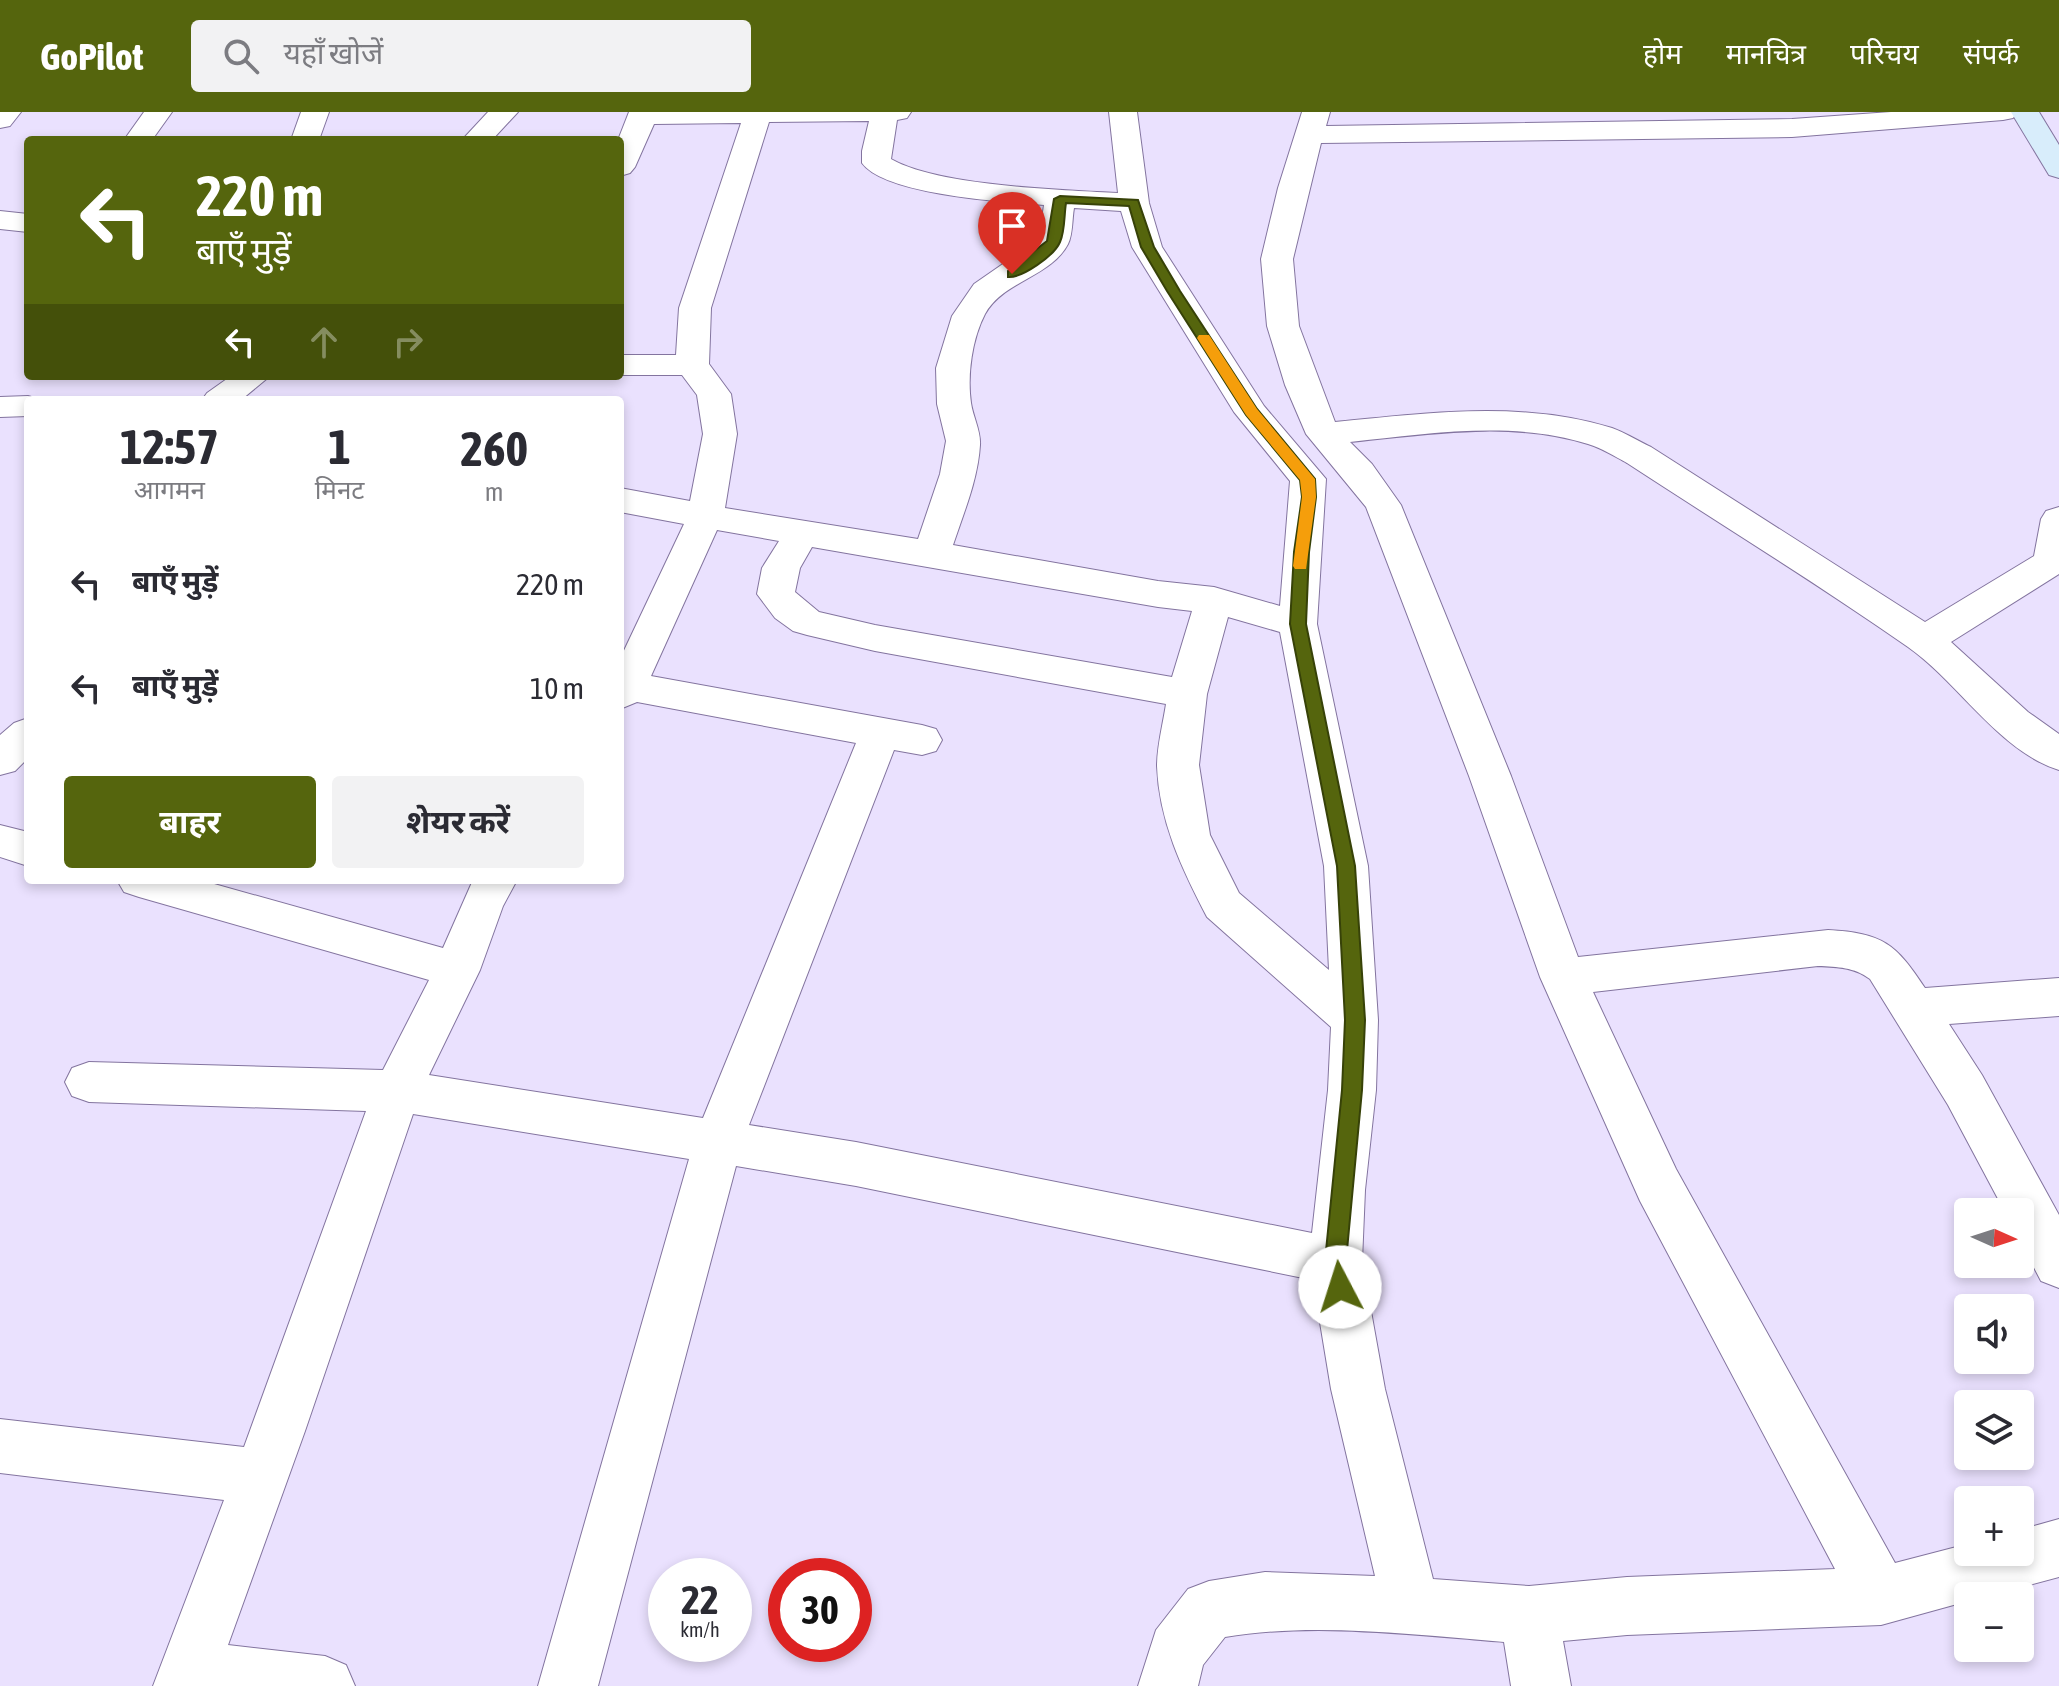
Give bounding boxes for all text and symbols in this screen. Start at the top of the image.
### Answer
search box [191,20,751,92]
icon: search [219,34,263,78]
text: GoPilot [40,35,143,78]
text: यहाँ खोजें [283,36,383,70]
text: होम [1643,38,1682,70]
text: मानचित्र [1726,38,1806,70]
text: परिचय [1850,38,1919,70]
text: संपर्क [1963,38,2019,70]
text: 220 m [196,164,323,228]
icon: left [64,168,168,272]
pin [978,192,1046,274]
icon: arrive [990,204,1034,248]
text: बाएँ मुड़ें [196,230,292,272]
icon: left [218,320,262,364]
icon: ahead [302,320,346,364]
icon: right [386,320,430,364]
text: 12:57 [120,419,219,474]
text: 1 [328,419,351,474]
text: 260 [460,421,528,476]
text: आगमन [134,475,205,505]
text: मिनट [315,475,364,505]
text: m [485,477,504,507]
icon: left [64,562,108,606]
text: बाएँ मुड़ें [132,564,218,598]
text: 220 m [516,567,584,601]
icon: left [64,666,108,710]
text: बाएँ मुड़ें [132,668,218,702]
text: 10 m [530,671,584,705]
button: बाहर [64,776,316,868]
button: शेयर करें [332,776,584,868]
north arrow [1954,1198,2034,1278]
map controls [1954,1198,2034,1662]
position arrow [1298,1245,1382,1329]
button: sound [1954,1294,2034,1374]
button: layers [1954,1390,2034,1470]
button: + [1954,1486,2034,1566]
speed limit sign: 30 [768,1558,872,1662]
text: 22 [681,1577,719,1622]
button: − [1954,1582,2034,1662]
text: km/h [680,1618,720,1641]

